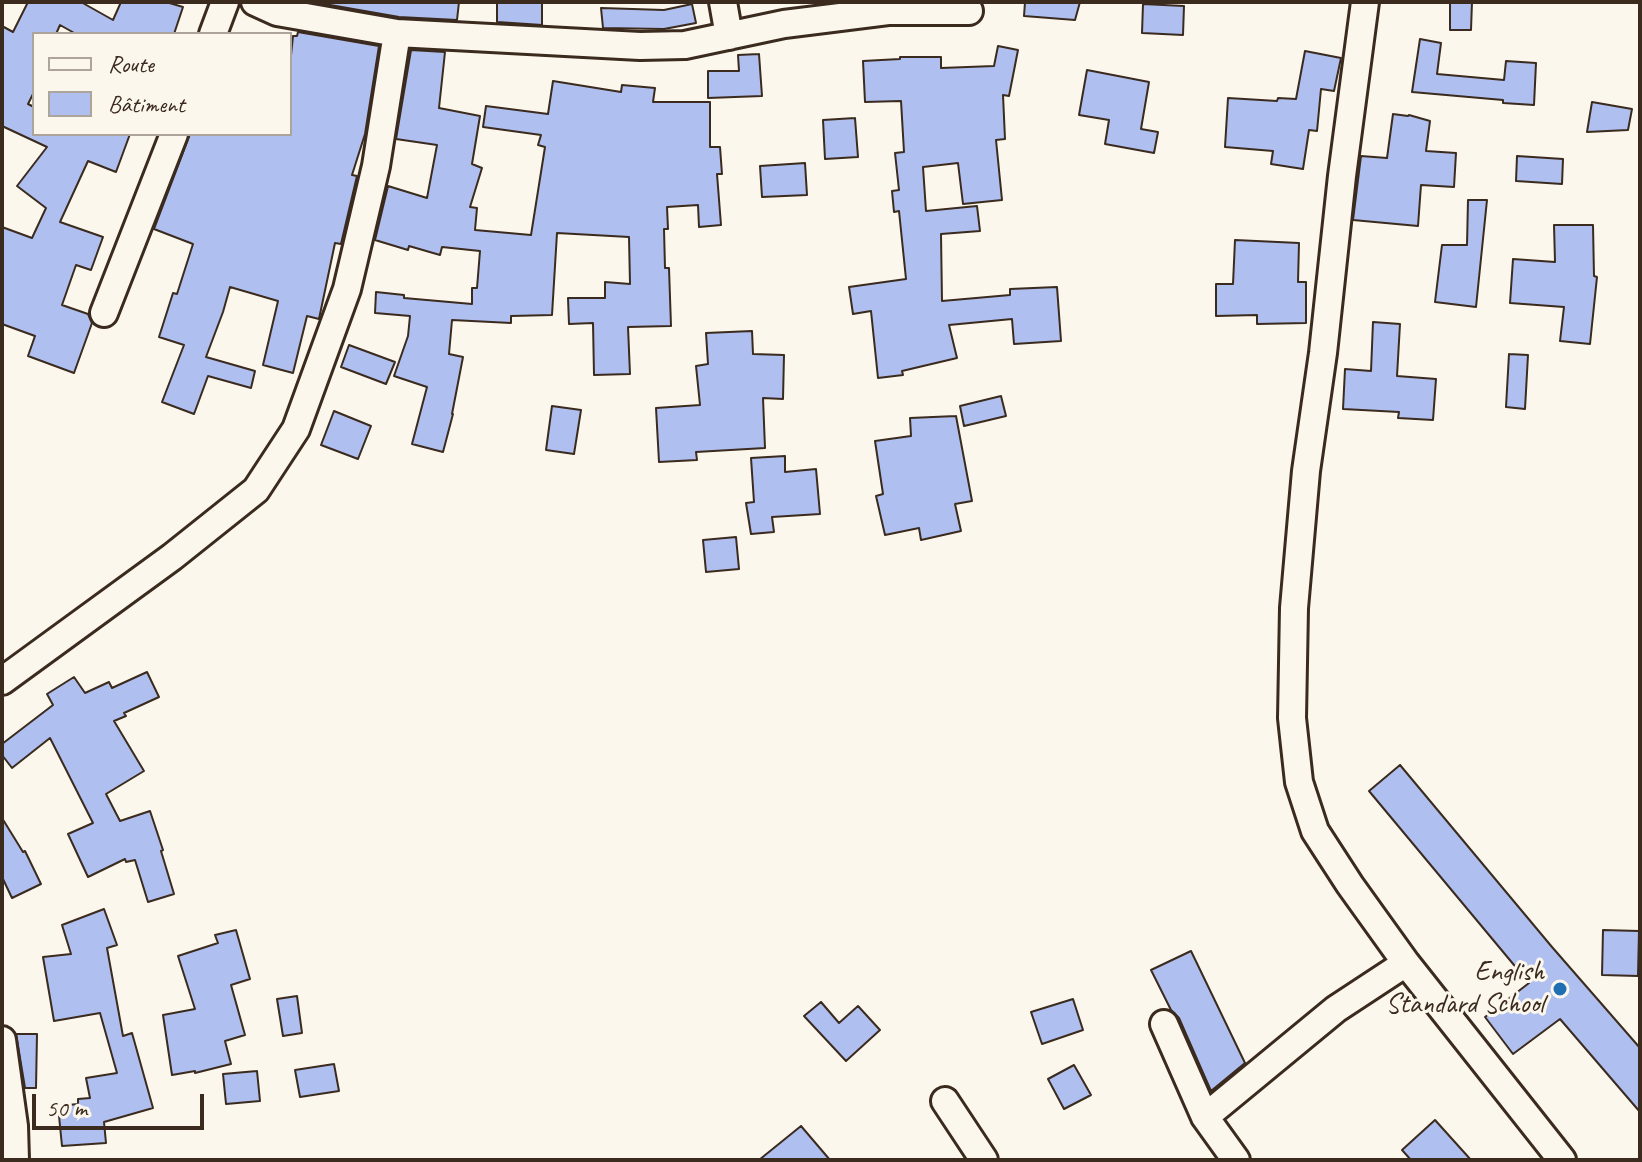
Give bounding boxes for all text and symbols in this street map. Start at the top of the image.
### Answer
legend [32,32,292,136]
text: Route [108,49,154,79]
text: Bâtiment [108,89,185,119]
place label: English Standard School [1385,956,1544,1022]
marker: English Standard School [1551,980,1569,998]
scale bar [36,1078,208,1128]
text: 50 m [46,1093,87,1123]

